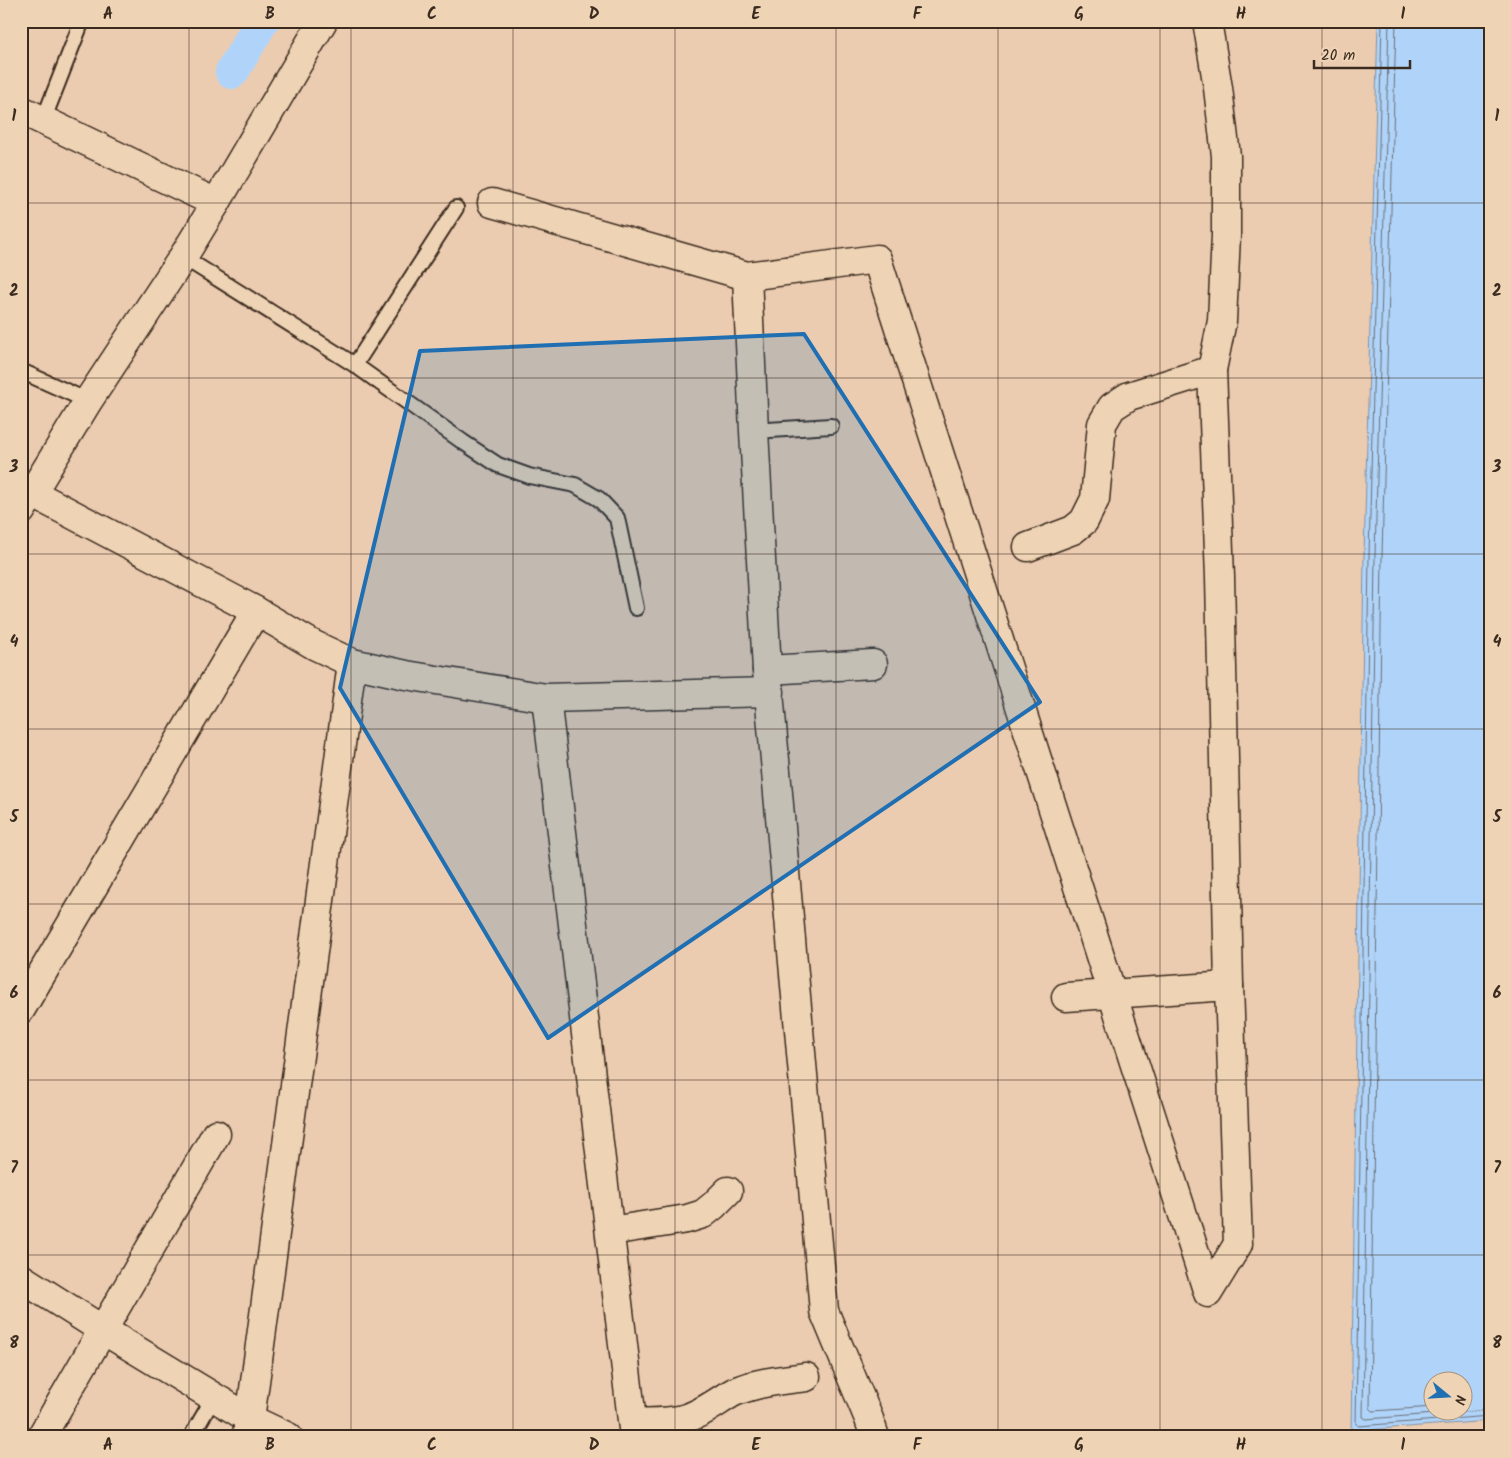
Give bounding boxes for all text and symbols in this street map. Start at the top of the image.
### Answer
text: A [103,2,113,27]
text: B [265,2,275,27]
text: C [427,2,437,27]
text: D [589,2,600,27]
text: E [752,2,762,27]
text: F [913,2,923,27]
text: G [1074,2,1084,27]
text: H [1236,2,1246,27]
text: I [1401,2,1406,27]
scale bar [1314,38,1410,70]
text: 20 m [1321,44,1355,68]
text: 1 [12,104,17,129]
text: 1 [1495,104,1500,129]
text: 2 [9,279,19,304]
text: 2 [1492,279,1502,304]
text: 3 [9,455,19,480]
text: 3 [1492,455,1502,480]
text: 4 [10,630,19,655]
text: 4 [1493,630,1502,655]
text: 5 [9,805,20,830]
text: 5 [1492,805,1503,830]
text: 6 [10,981,19,1006]
text: 6 [1493,981,1502,1006]
text: 7 [10,1156,18,1181]
text: 7 [1493,1156,1501,1181]
text: 8 [9,1331,19,1356]
text: 8 [1492,1331,1502,1356]
north arrow [1424,1370,1474,1420]
text: N [1448,1392,1471,1407]
text: A [103,1433,113,1458]
text: B [265,1433,275,1458]
text: C [427,1433,437,1458]
text: D [589,1433,600,1458]
text: E [752,1433,762,1458]
text: F [913,1433,923,1458]
text: G [1074,1433,1084,1458]
text: H [1236,1433,1246,1458]
text: I [1401,1433,1406,1458]

